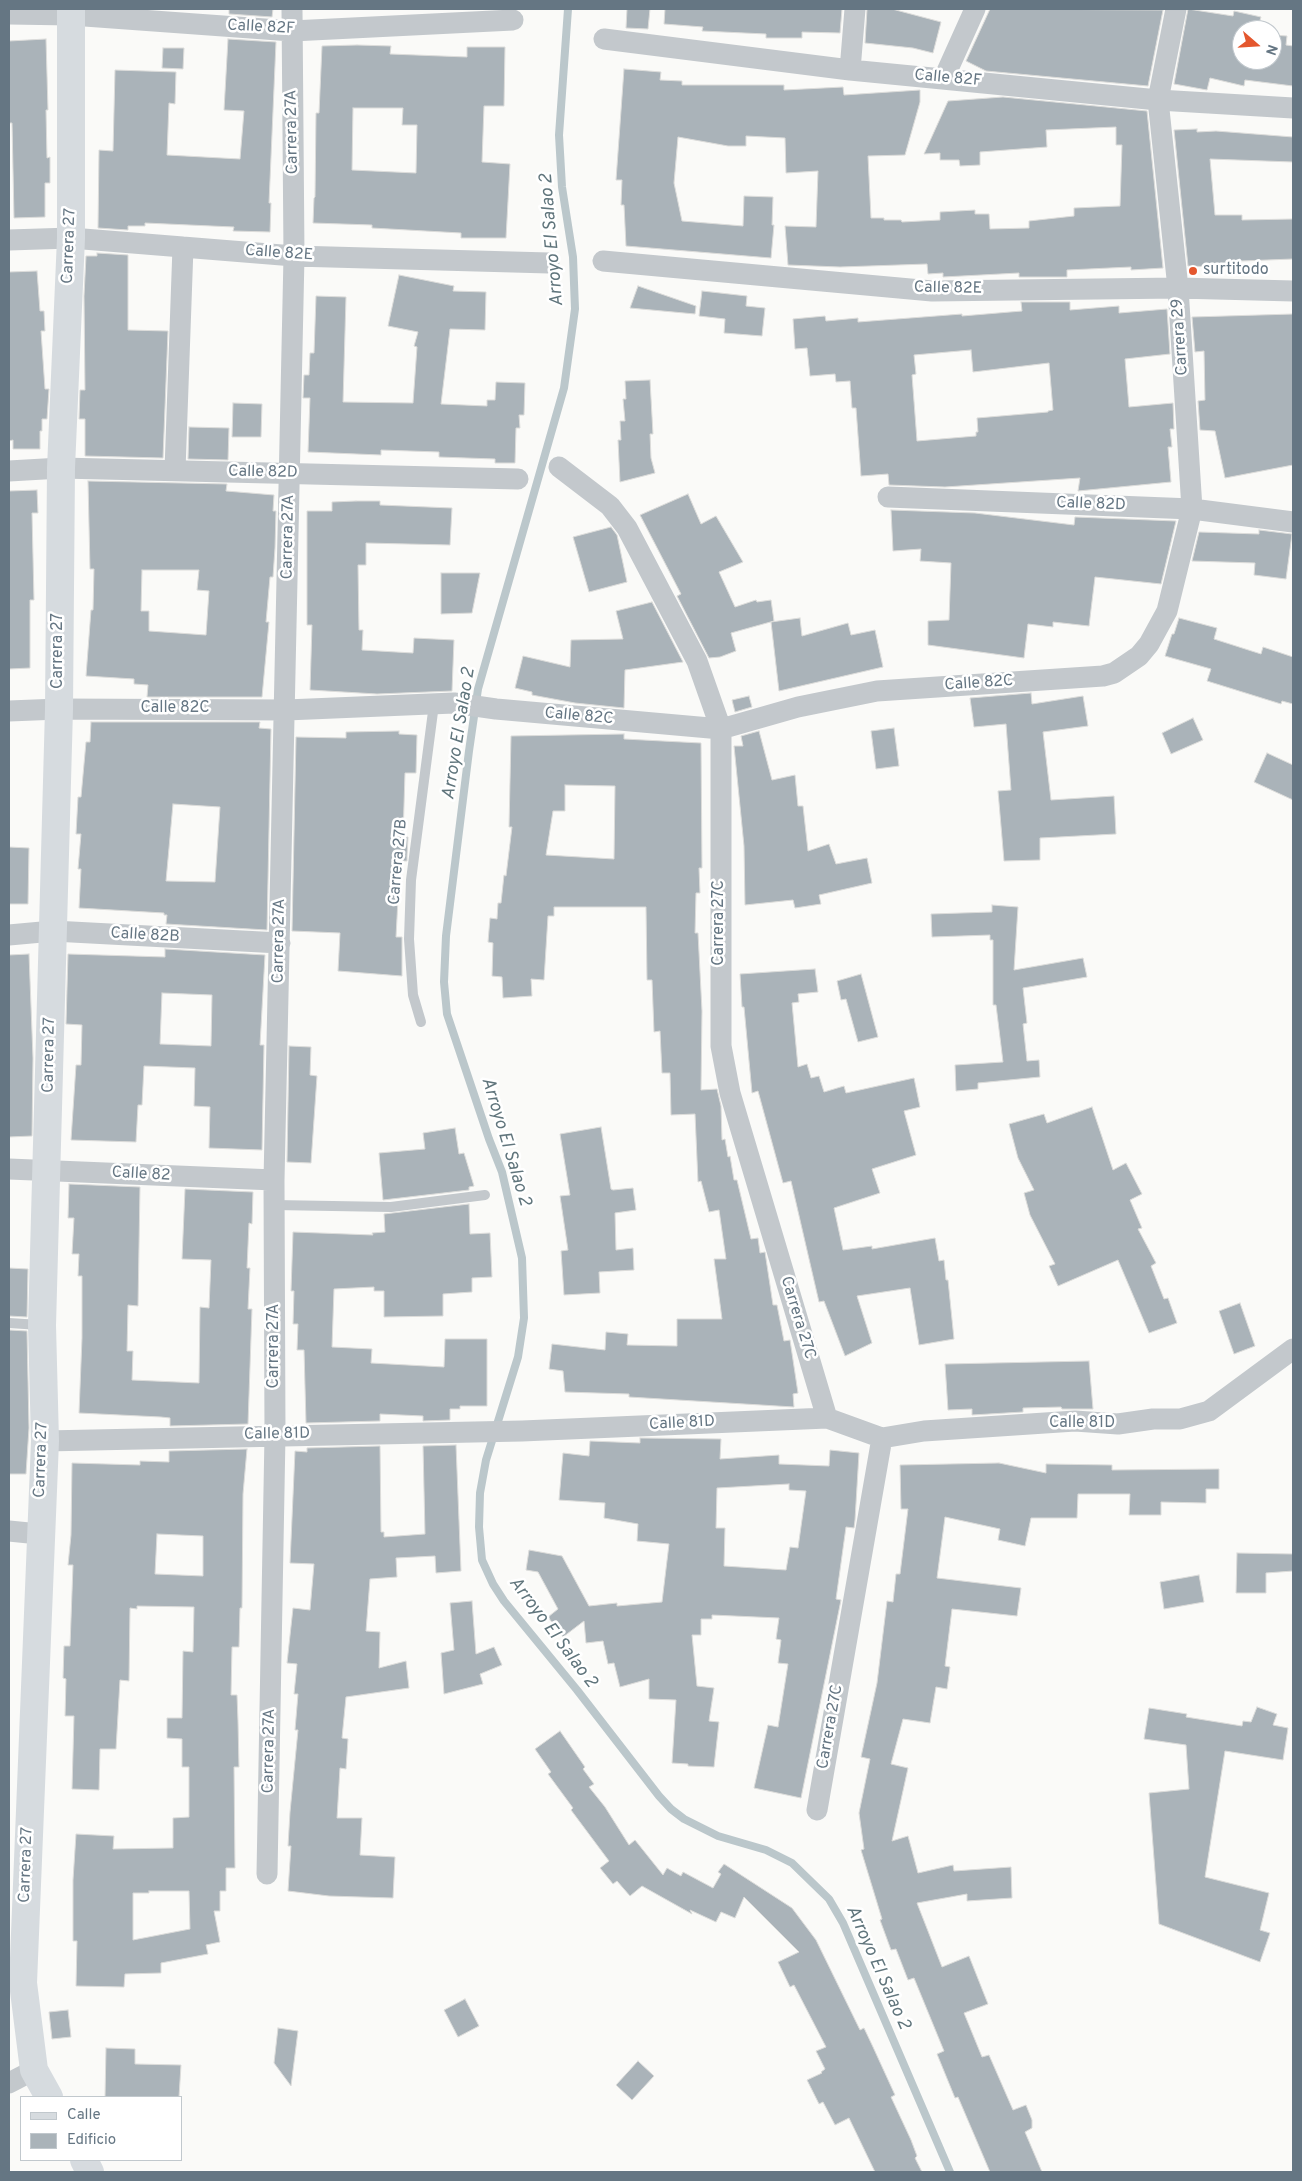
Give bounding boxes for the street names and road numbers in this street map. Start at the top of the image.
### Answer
street label: Calle 82F [227,17,295,39]
street label: Calle 82F [913,66,983,92]
street label: Carrera 27A [283,89,303,175]
street label: Carrera 27 [59,208,81,284]
street label: Calle 82E [244,242,314,266]
street label: Calle 82E [914,279,982,299]
street label: Carrera 29 [1169,298,1193,376]
street label: Calle 82D [228,463,298,483]
street label: Carrera 27A [279,494,299,580]
street label: Calle 82D [1056,494,1126,516]
street label: Carrera 27 [49,613,69,689]
street label: Calle 82C [944,672,1014,696]
street label: Calle 82C [140,699,210,719]
street label: Calle 82C [544,704,614,730]
street label: Carrera 27B [386,818,412,906]
street label: Carrera 27C [710,880,730,966]
street label: Carrera 27A [270,898,290,984]
street label: Calle 82B [110,925,180,947]
street label: Carrera 27 [40,1017,60,1093]
street label: Calle 82 [111,1164,171,1186]
street label: Carrera 27C [775,1274,819,1362]
street label: Carrera 27A [265,1304,285,1388]
street label: Calle 81D [649,1413,715,1435]
street label: Calle 81D [1049,1414,1115,1434]
street label: Carrera 27 [31,1422,53,1498]
street label: Calle 81D [244,1425,310,1445]
street label: Carrera 27C [814,1683,848,1771]
street label: Carrera 27A [260,1708,280,1794]
street label: Carrera 27 [16,1827,38,1903]

